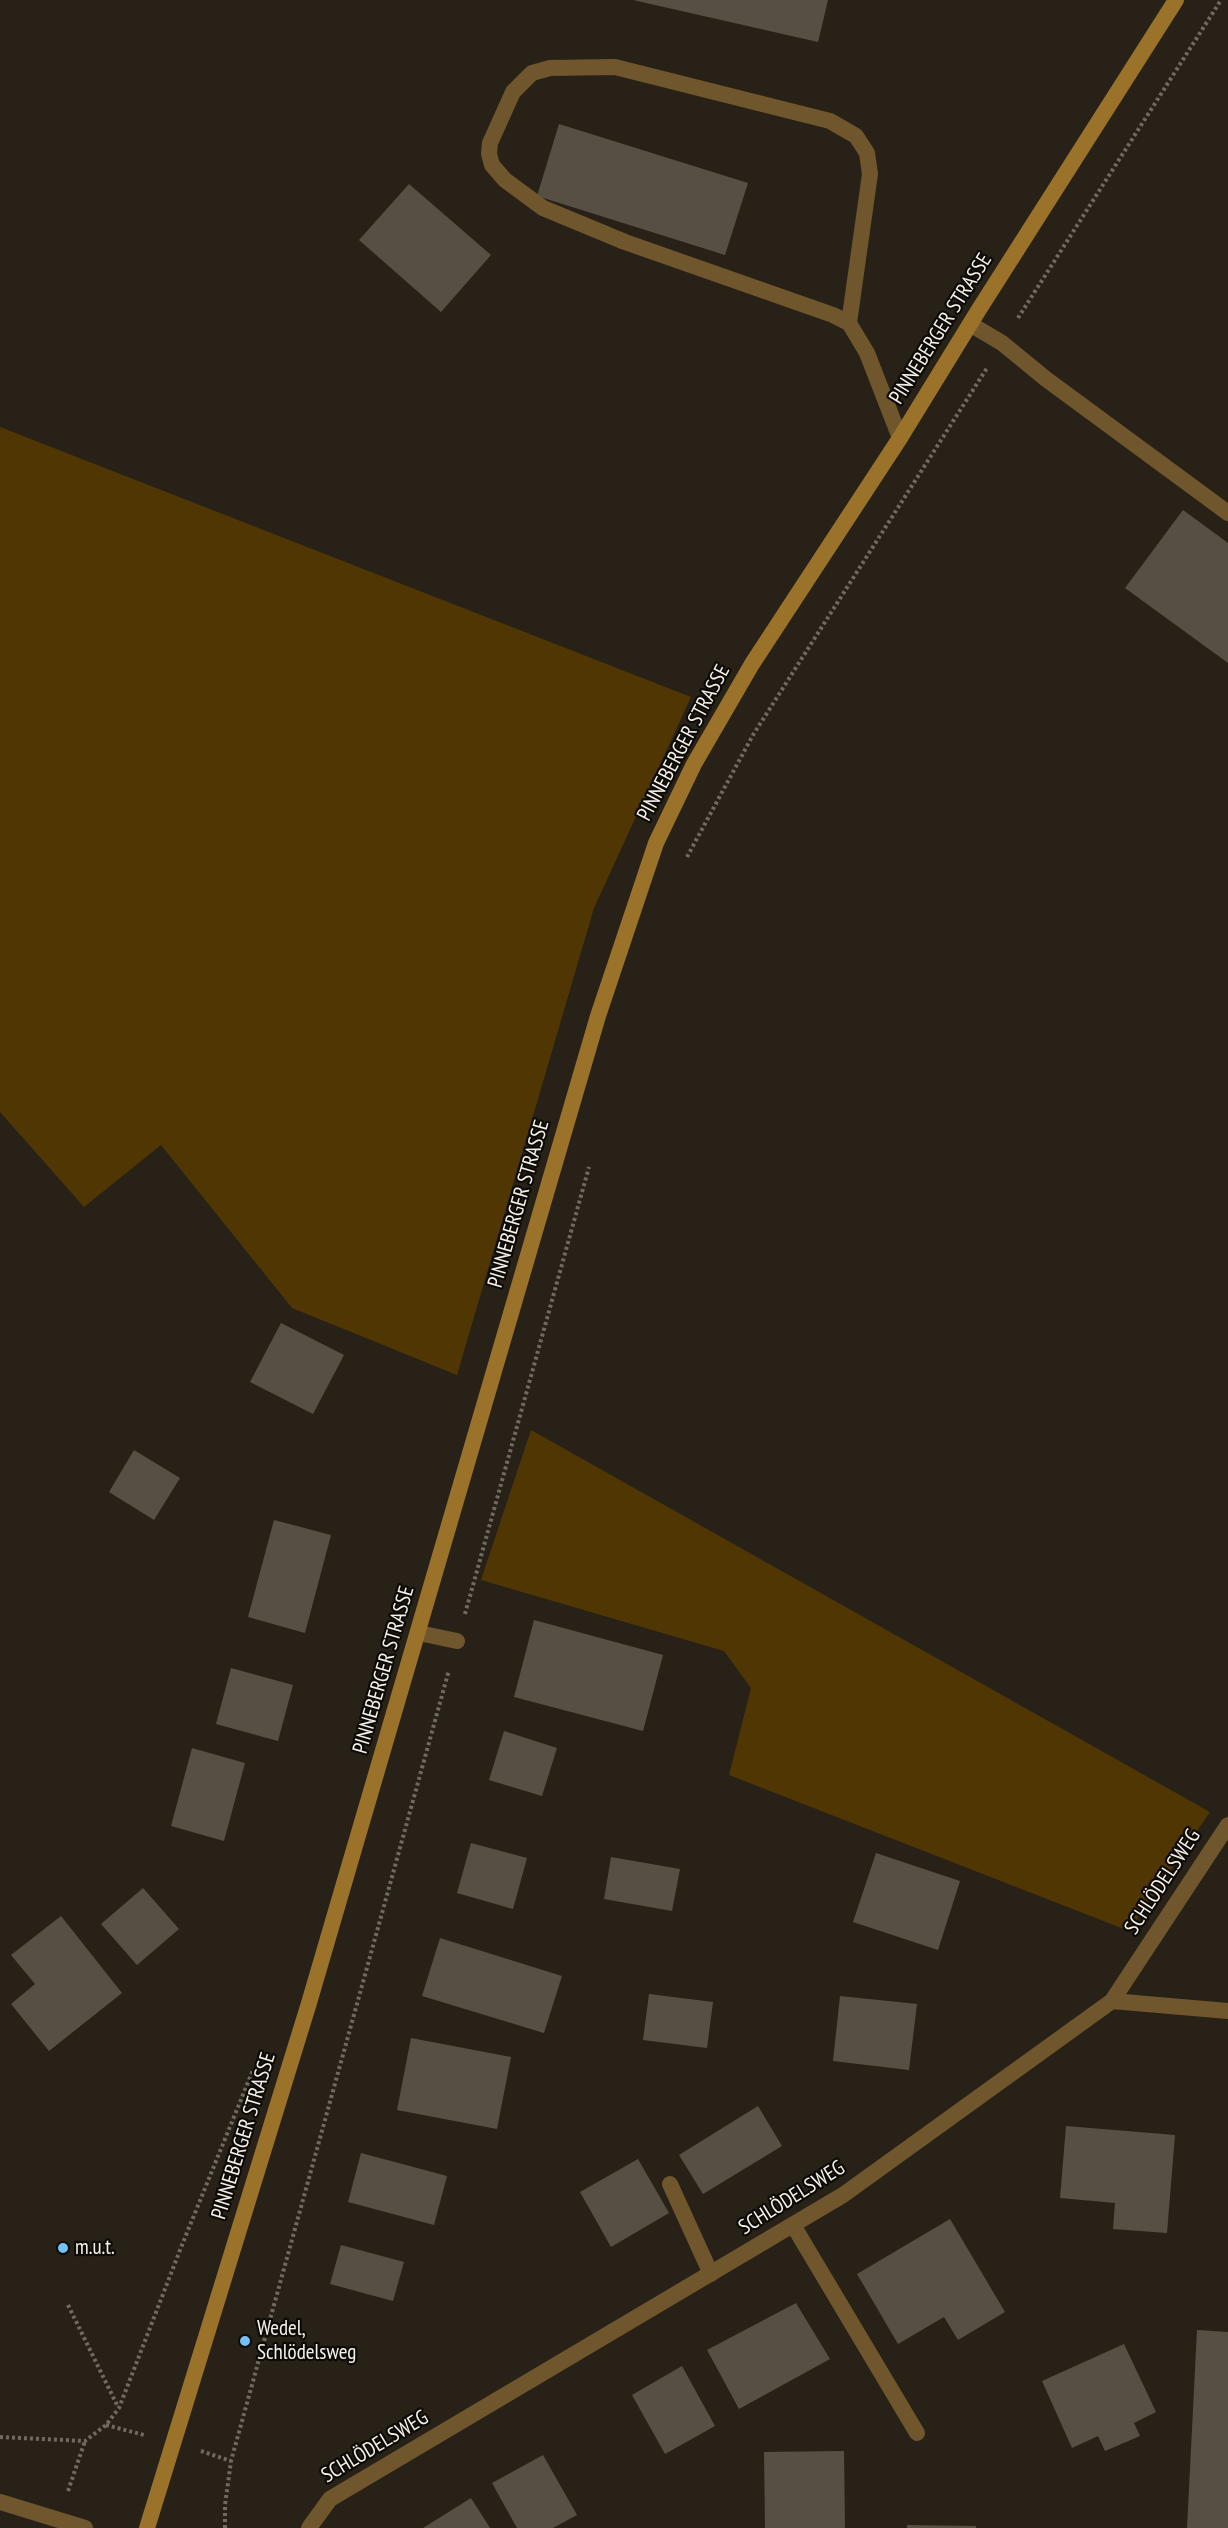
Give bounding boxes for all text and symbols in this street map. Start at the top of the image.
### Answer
street label: PINNEBERGER STRASSE [884,249,998,409]
street label: PINNEBERGER STRASSE [632,661,736,825]
street label: PINNEBERGER STRASSE [483,1117,555,1291]
street label: PINNEBERGER STRASSE [348,1583,420,1757]
street label: SCHLÖDELSWEG [1120,1825,1206,1939]
street label: PINNEBERGER STRASSE [207,2050,281,2222]
street label: SCHLÖDELSWEG [734,2155,850,2241]
place label: m.u.t. [75,2235,115,2261]
marker: m.u.t. [56,2241,70,2255]
place label: Wedel, Schlödelsweg [257,2316,356,2366]
marker: Wedel, Schlödelsweg [238,2334,252,2348]
street label: SCHLÖDELSWEG [317,2405,433,2489]

